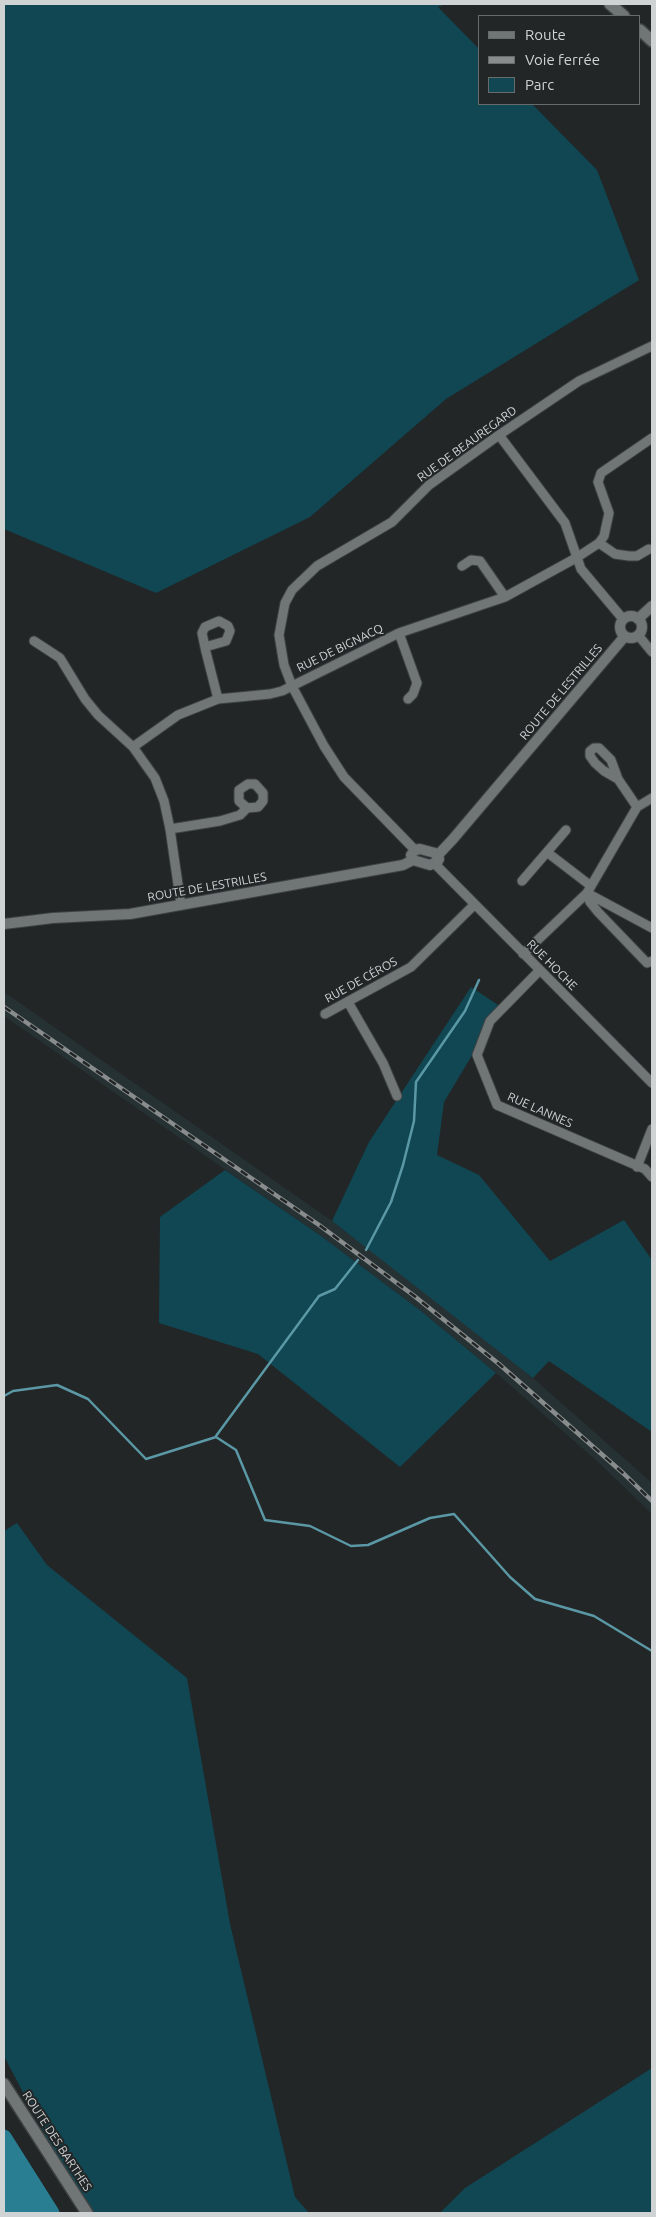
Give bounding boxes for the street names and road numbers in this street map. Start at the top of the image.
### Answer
street label: RUE DE BEAUREGARD [414,403,520,485]
street label: RUE DE BIGNACQ [294,621,386,675]
street label: ROUTE DE LESTRILLES [517,641,605,743]
street label: ROUTE DE LESTRILLES [146,869,268,905]
street label: RUE HOCHE [524,937,580,993]
street label: RUE DE CÉROS [322,954,400,1006]
street label: RUE LANNES [505,1089,575,1131]
street label: ROUTE DES BARTHES [19,2088,95,2194]

